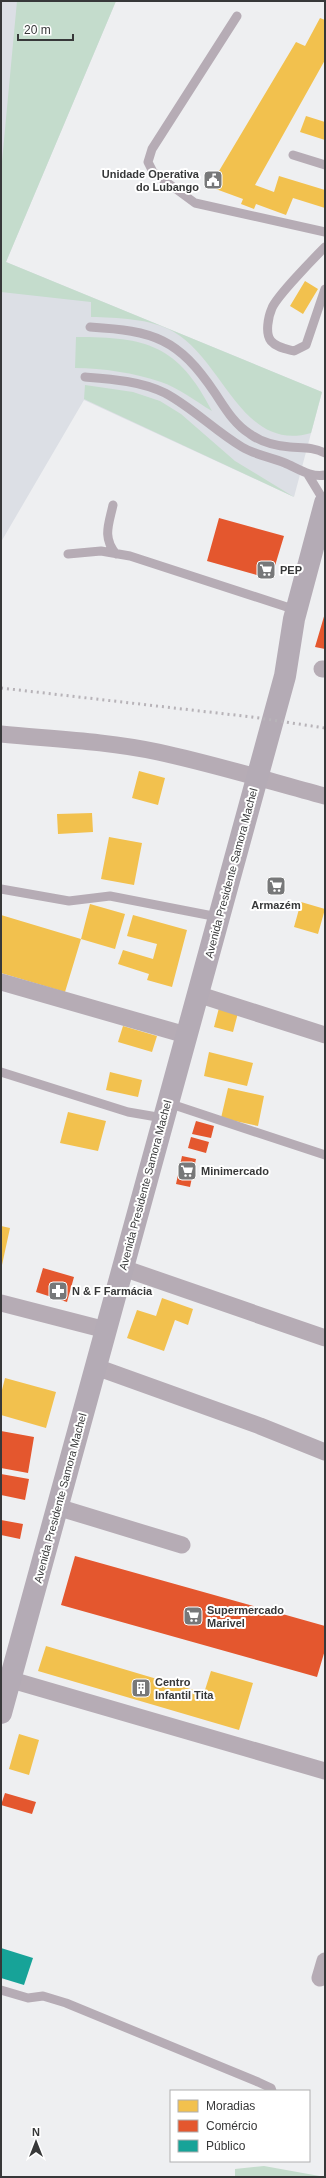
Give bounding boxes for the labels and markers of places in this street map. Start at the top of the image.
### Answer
place label: Unidade Operativa do Lubango [102,168,200,193]
public building icon: Unidade Operativa do Lubango [202,169,224,191]
supermarket icon: PEP [255,559,277,581]
place label: PEP [280,564,302,576]
supermarket icon: Armazém [265,875,287,897]
place label: Armazém [251,899,301,911]
supermarket icon: Minimercado [176,1160,198,1182]
place label: Minimercado [201,1165,269,1177]
pharmacy icon: N & F Farmácia [47,1280,69,1302]
place label: N & F Farmácia [72,1285,153,1297]
place label: Supermercado Marivel [207,1604,284,1629]
supermarket icon: Supermercado Marivel [182,1605,204,1627]
place label: Centro Infantil Tita [155,1676,214,1701]
building icon: Centro Infantil Tita [130,1677,152,1699]

